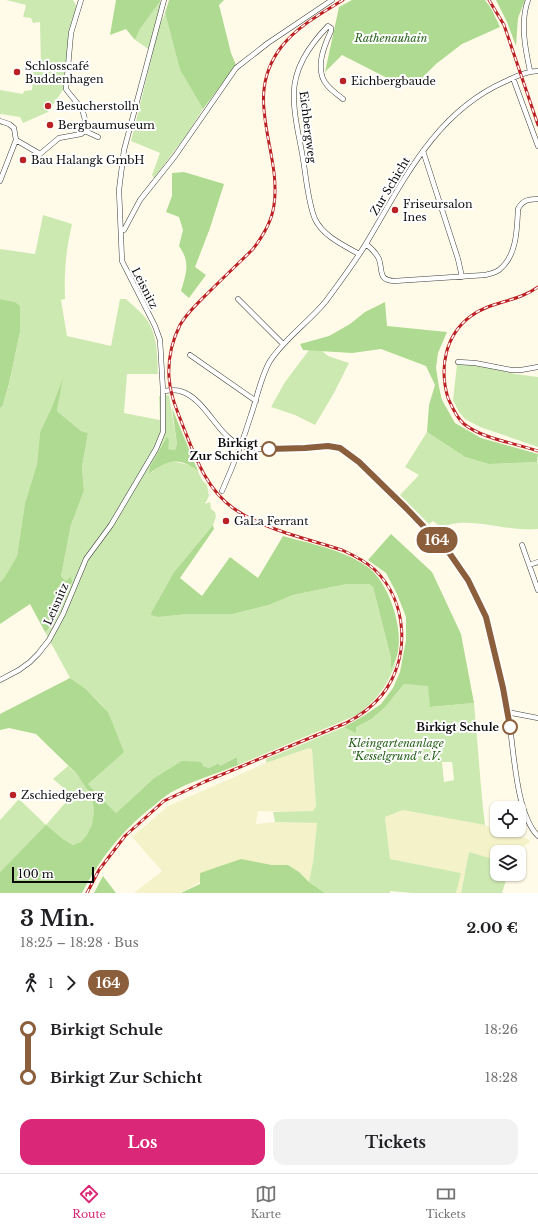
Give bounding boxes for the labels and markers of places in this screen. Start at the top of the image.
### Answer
place label: Schlosscafé Buddenhagen [25,59,104,86]
marker: Schlosscafé Buddenhagen [12,67,22,77]
place label: Eichbergbaude [351,74,436,88]
marker: Eichbergbaude [338,76,348,86]
place label: Besucherstolln [56,99,140,113]
marker: Besucherstolln [43,101,53,111]
place label: Bergbaumuseum [58,118,155,132]
marker: Bergbaumuseum [45,120,55,130]
place label: Bau Halangk GmbH [31,153,144,167]
marker: Bau Halangk GmbH [18,155,28,165]
place label: Friseursalon Ines [403,197,473,224]
marker: Friseursalon Ines [390,205,400,215]
place label: Birkigt Zur Schicht [190,436,259,463]
marker: Birkigt Zur Schicht [261,441,277,457]
place label: GaLa Ferrant [234,514,309,528]
marker: GaLa Ferrant [221,516,231,526]
marker: Birkigt Schule [502,719,518,735]
place label: Birkigt Schule [416,720,500,734]
place label: Zschiedgeberg [21,788,104,802]
marker: Zschiedgeberg [8,790,18,800]

